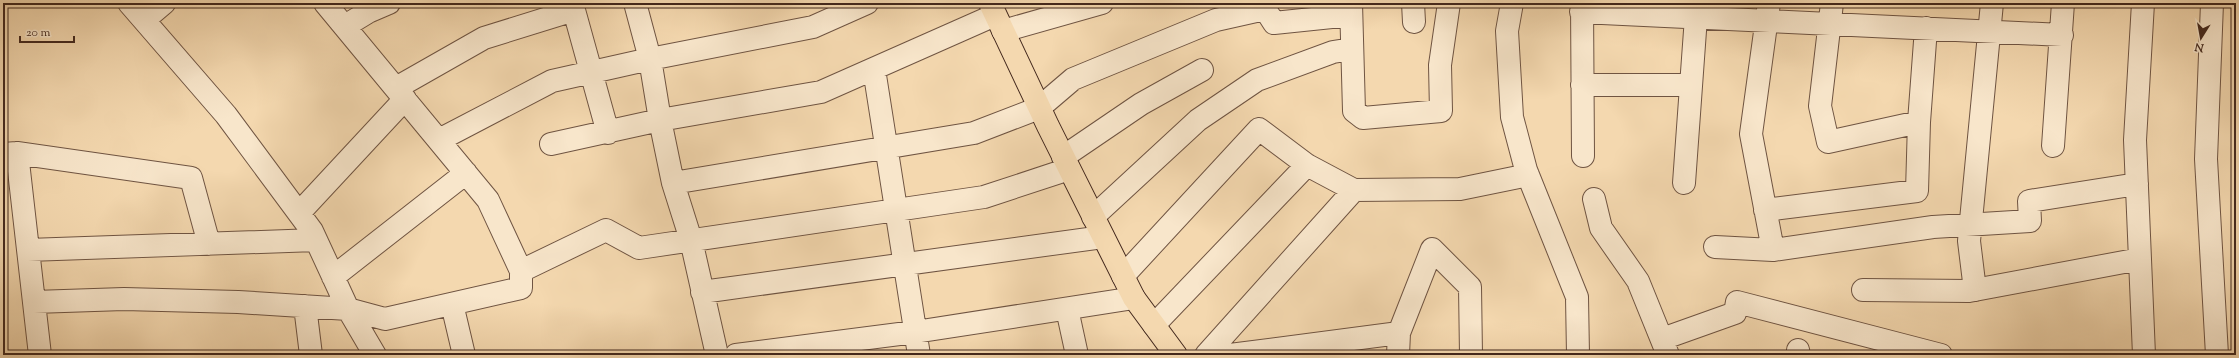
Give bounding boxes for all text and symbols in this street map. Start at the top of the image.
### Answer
scale bar [20,18,74,44]
north arrow [2181,18,2221,58]
text: 20 m [26,24,51,42]
text: N [2193,38,2206,56]

